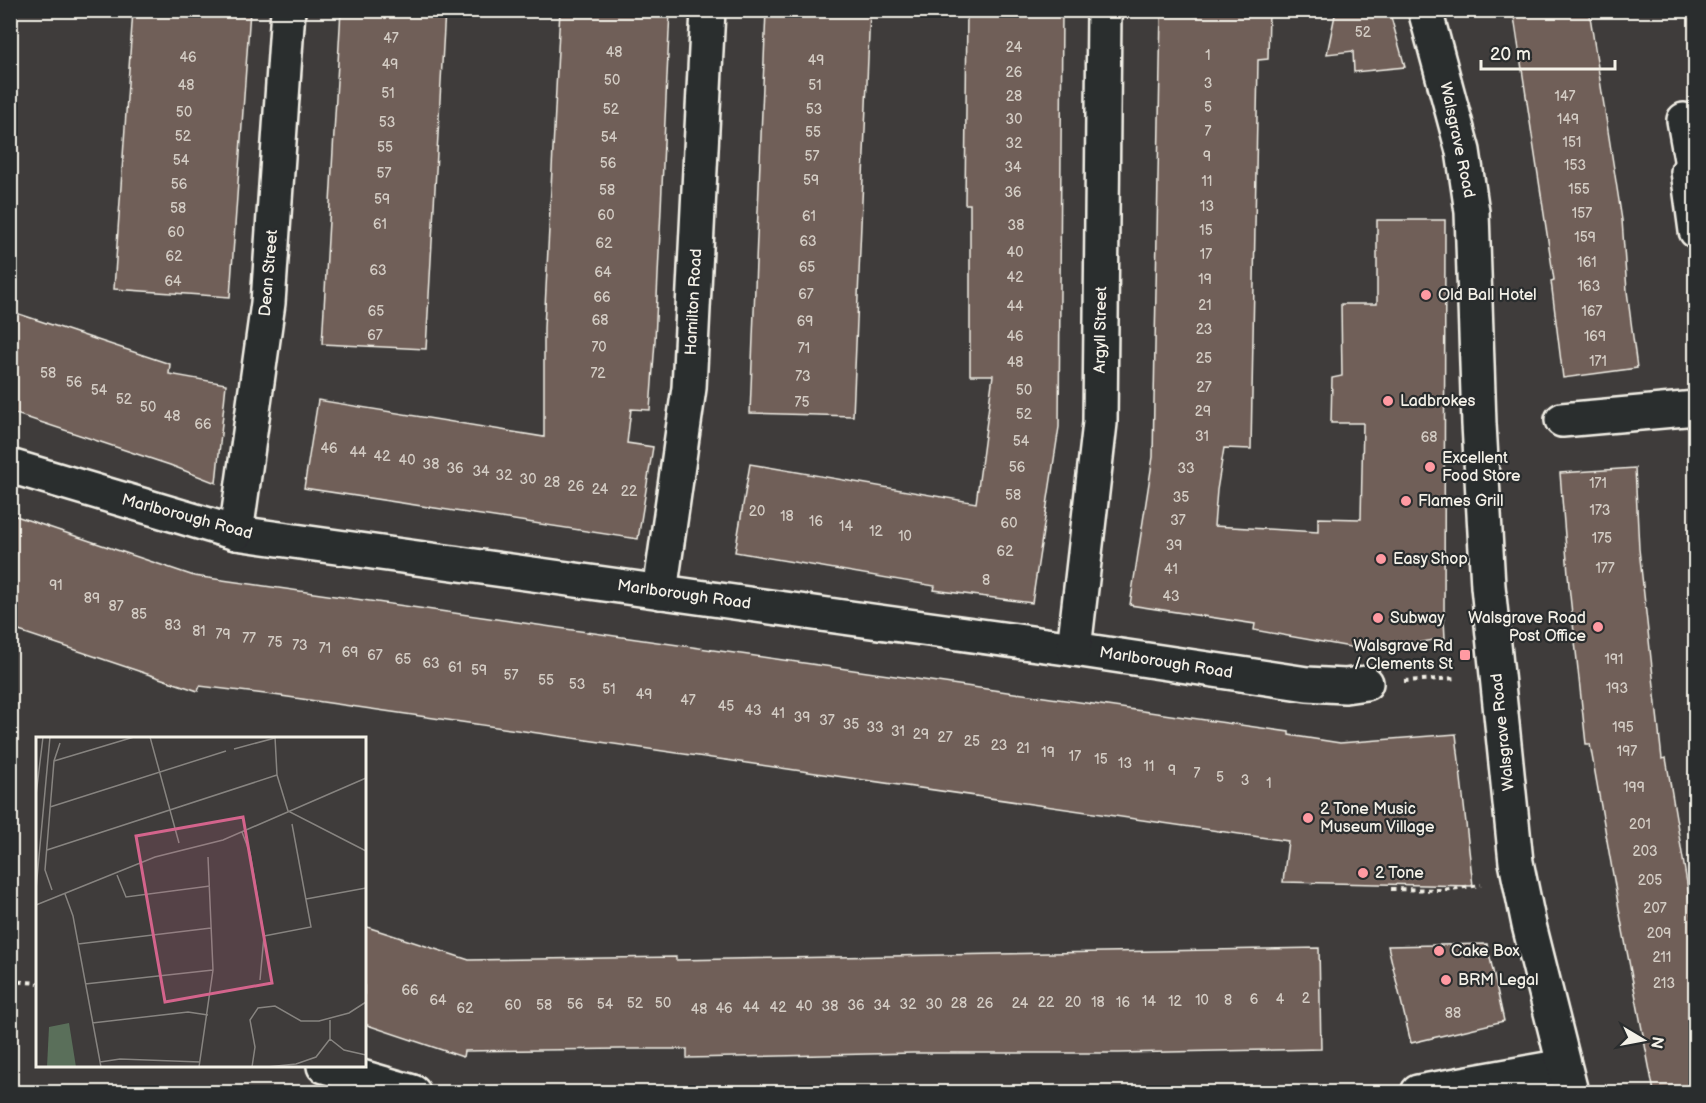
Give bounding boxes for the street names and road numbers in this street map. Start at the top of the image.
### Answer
street label: Walsgrave Road [1435,80,1479,200]
street label: Dean Street [256,229,282,317]
street label: Hamilton Road [682,248,706,356]
street label: Argyll Street [1091,286,1111,374]
street label: Marlborough Road [119,490,255,544]
street label: Marlborough Road [616,576,752,614]
street label: Marlborough Road [1098,643,1234,683]
street label: Walsgrave Road [1487,672,1519,792]

